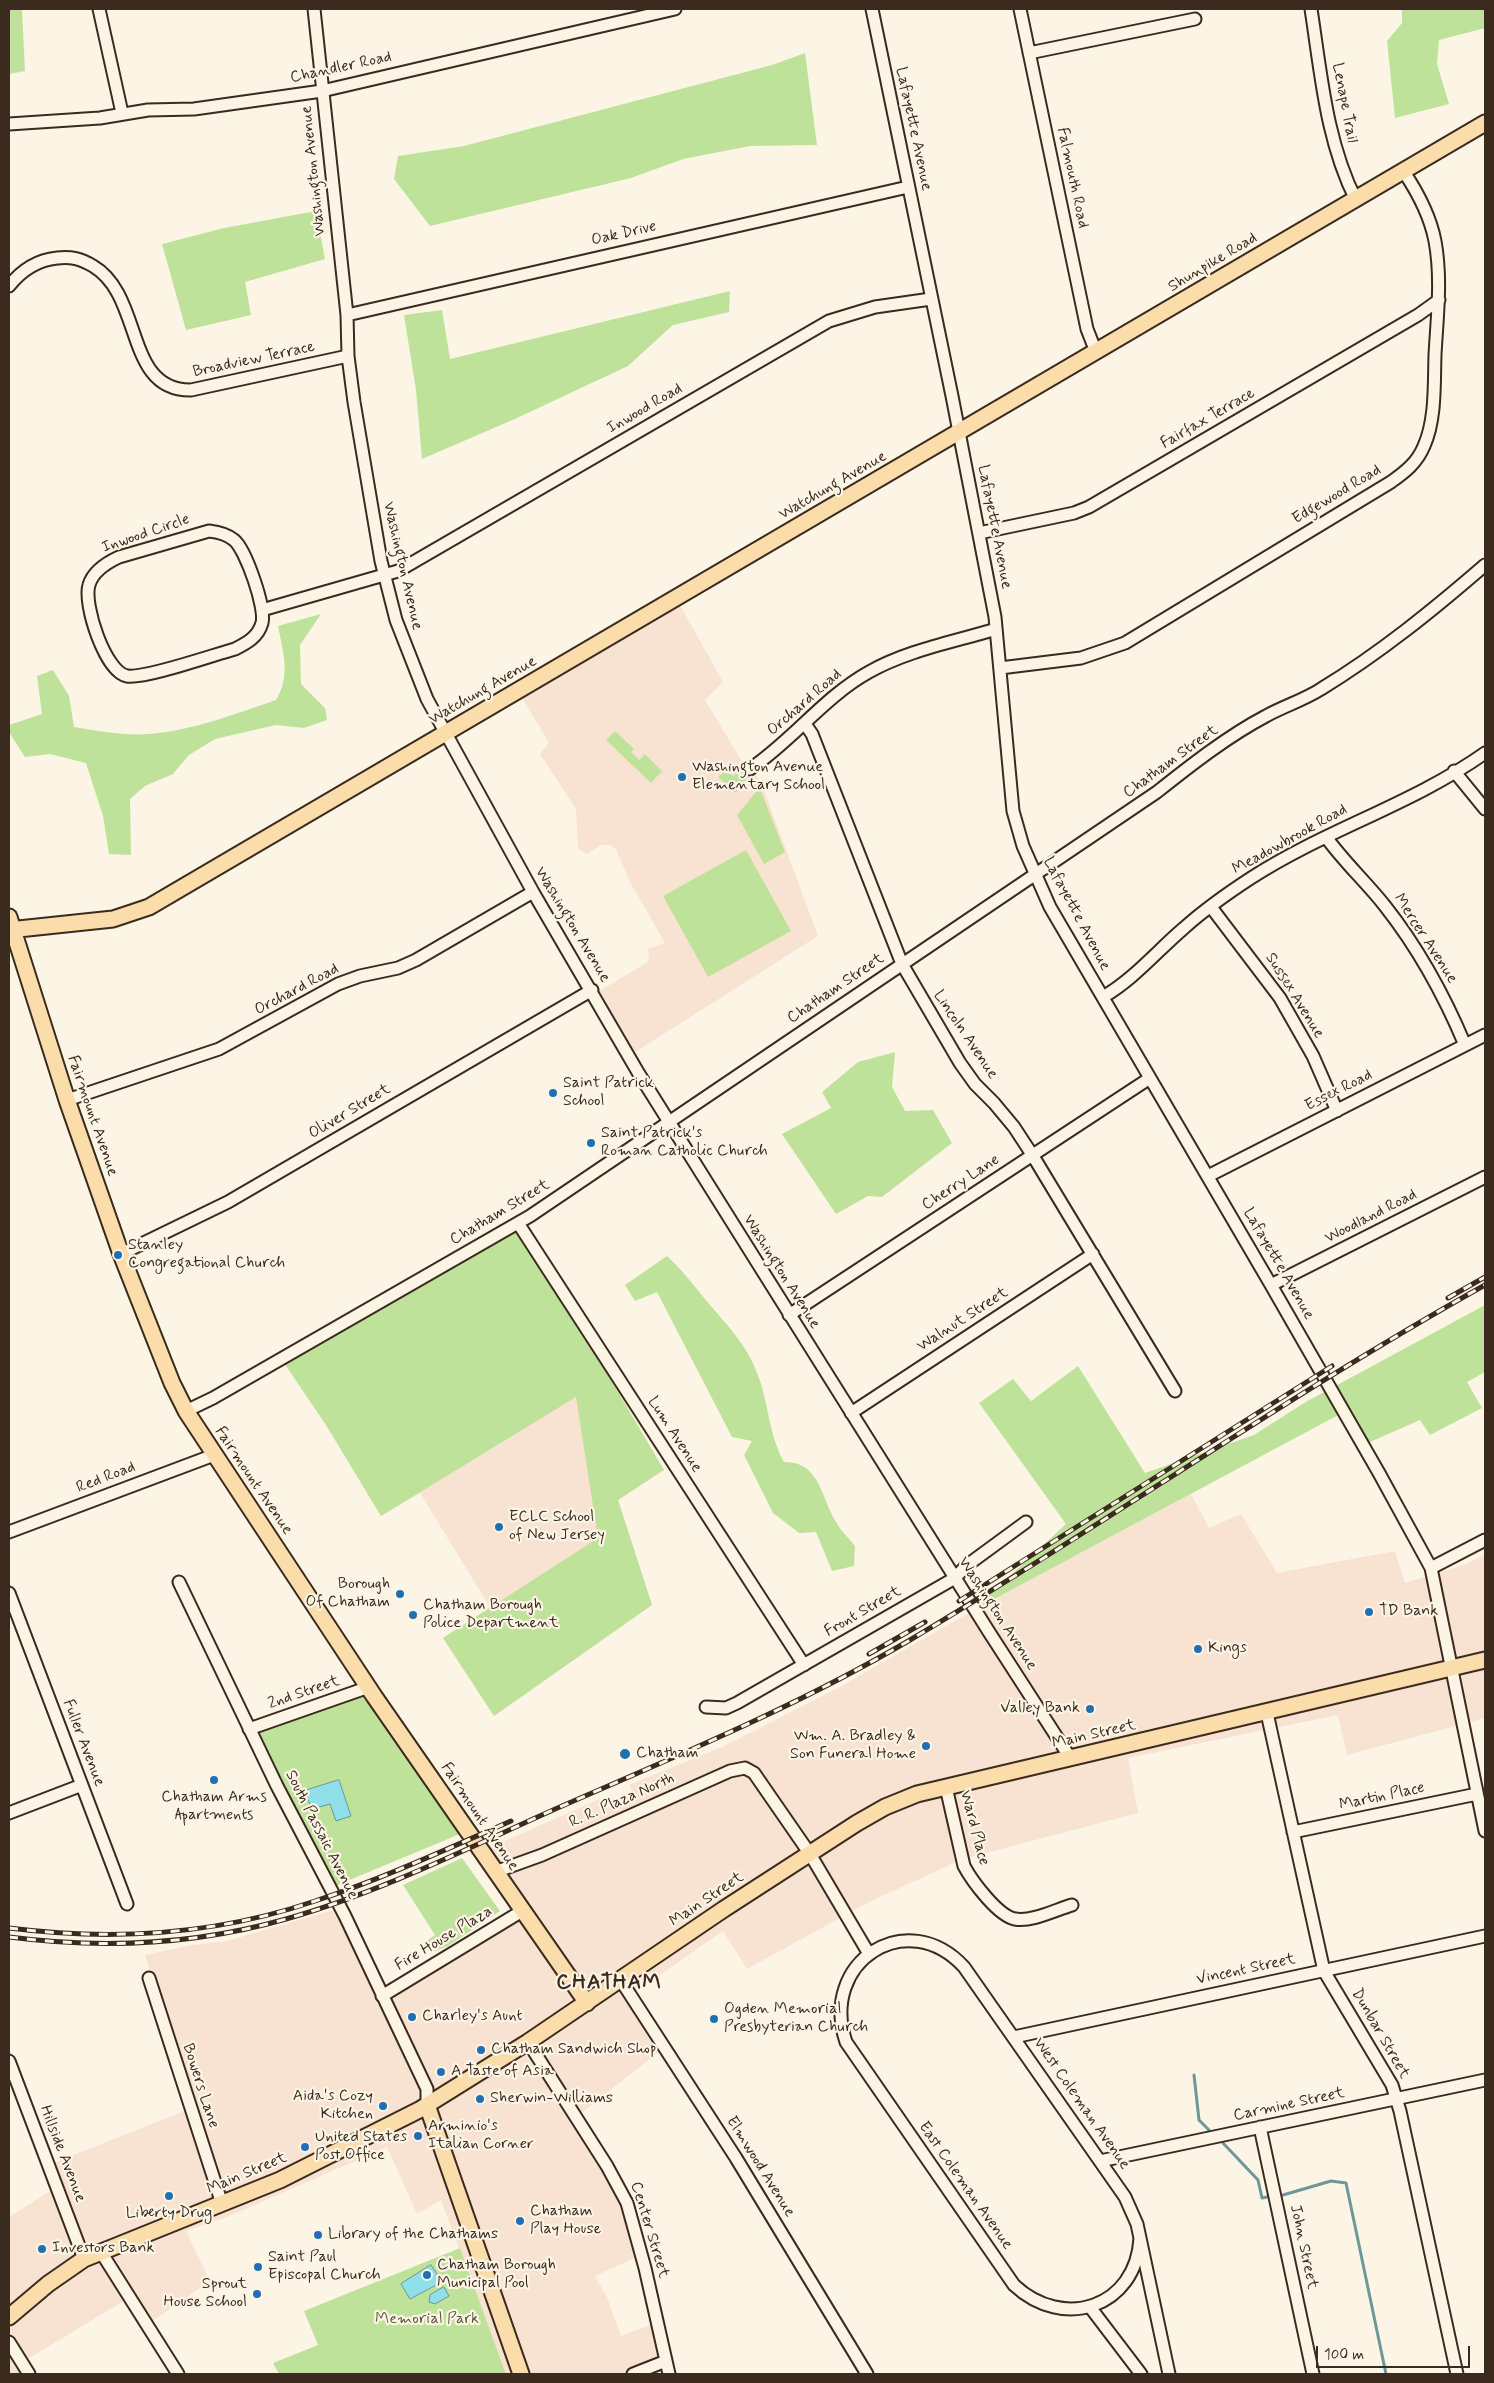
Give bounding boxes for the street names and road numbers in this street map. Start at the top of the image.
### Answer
street label: Chandler Road [289,48,393,88]
street label: Lenape Trail [1327,61,1361,145]
street label: Lafayette Avenue [891,65,935,193]
street label: Washington Avenue [298,105,330,237]
street label: Falmouth Road [1052,126,1092,230]
street label: Oak Drive [590,217,658,251]
street label: Shunpike Road [1165,229,1261,297]
street label: Broadview Terrace [191,338,317,382]
street label: Inwood Road [604,380,686,438]
street label: Fairfax Terrace [1157,384,1259,454]
street label: Watchung Avenue [776,447,890,525]
street label: Edgewood Road [1289,461,1385,529]
street label: Lafayette Avenue [973,463,1015,591]
street label: Washington Avenue [378,500,426,632]
street label: Inwood Circle [100,510,192,558]
street label: Watchung Avenue [426,652,540,730]
street label: Orchard Road [764,665,846,741]
street label: Chatham Street [1120,721,1222,803]
street label: Meadowbrook Road [1229,800,1351,880]
street label: Lafayette Avenue [1038,854,1114,974]
street label: Washington Avenue [530,864,614,986]
street label: Mercer Avenue [1389,890,1461,988]
street label: Chatham Street [784,950,888,1028]
street label: Sussex Avenue [1260,950,1328,1042]
street label: Orchard Road [252,960,342,1020]
street label: Lincoln Avenue [928,987,1002,1083]
street label: Fairmount Avenue [62,1053,122,1179]
street label: Essex Road [1302,1066,1376,1116]
street label: Oliver Street [306,1080,394,1144]
street label: Cherry Lane [919,1151,1003,1215]
street label: Chatham Street [447,1176,553,1250]
street label: Woodland Road [1322,1186,1420,1248]
street label: Lafayette Avenue [1238,1205,1318,1323]
street label: Washington Avenue [738,1211,824,1333]
street label: Walnut Street [914,1284,1012,1356]
street label: Lum Avenue [642,1394,706,1476]
street label: Fairmount Avenue [210,1423,296,1539]
street label: Red Road [74,1458,138,1498]
street label: Washington Avenue [953,1554,1041,1674]
street label: Front Street [821,1582,905,1642]
street label: 2nd Street [266,1672,342,1714]
street label: Fuller Avenue [58,1697,108,1789]
street label: Main Street [1050,1716,1138,1754]
street label: Fairmount Avenue [436,1759,522,1875]
street label: South Passaic Avenue [280,1767,362,1903]
street label: R. R. Plaza North [566,1769,678,1833]
street label: Martin Place [1338,1779,1426,1815]
street label: Ward Place [955,1788,993,1868]
street label: Main Street [666,1868,748,1932]
street label: Fire House Plaza [392,1902,496,1976]
street label: Vincent Street [1195,1950,1297,1990]
street label: Dunbar Street [1346,1986,1414,2082]
street label: West Coleman Avenue [1028,2034,1134,2174]
street label: Bowers Lane [177,2041,223,2131]
street label: Carmine Street [1232,2084,1346,2126]
street label: Hillside Avenue [35,2103,89,2205]
street label: Elmwood Avenue [721,2113,799,2221]
street label: East Coleman Avenue [914,2118,1016,2254]
street label: Main Street [204,2149,290,2199]
street label: Center Street [625,2180,673,2280]
street label: John Street [1285,2203,1321,2291]

